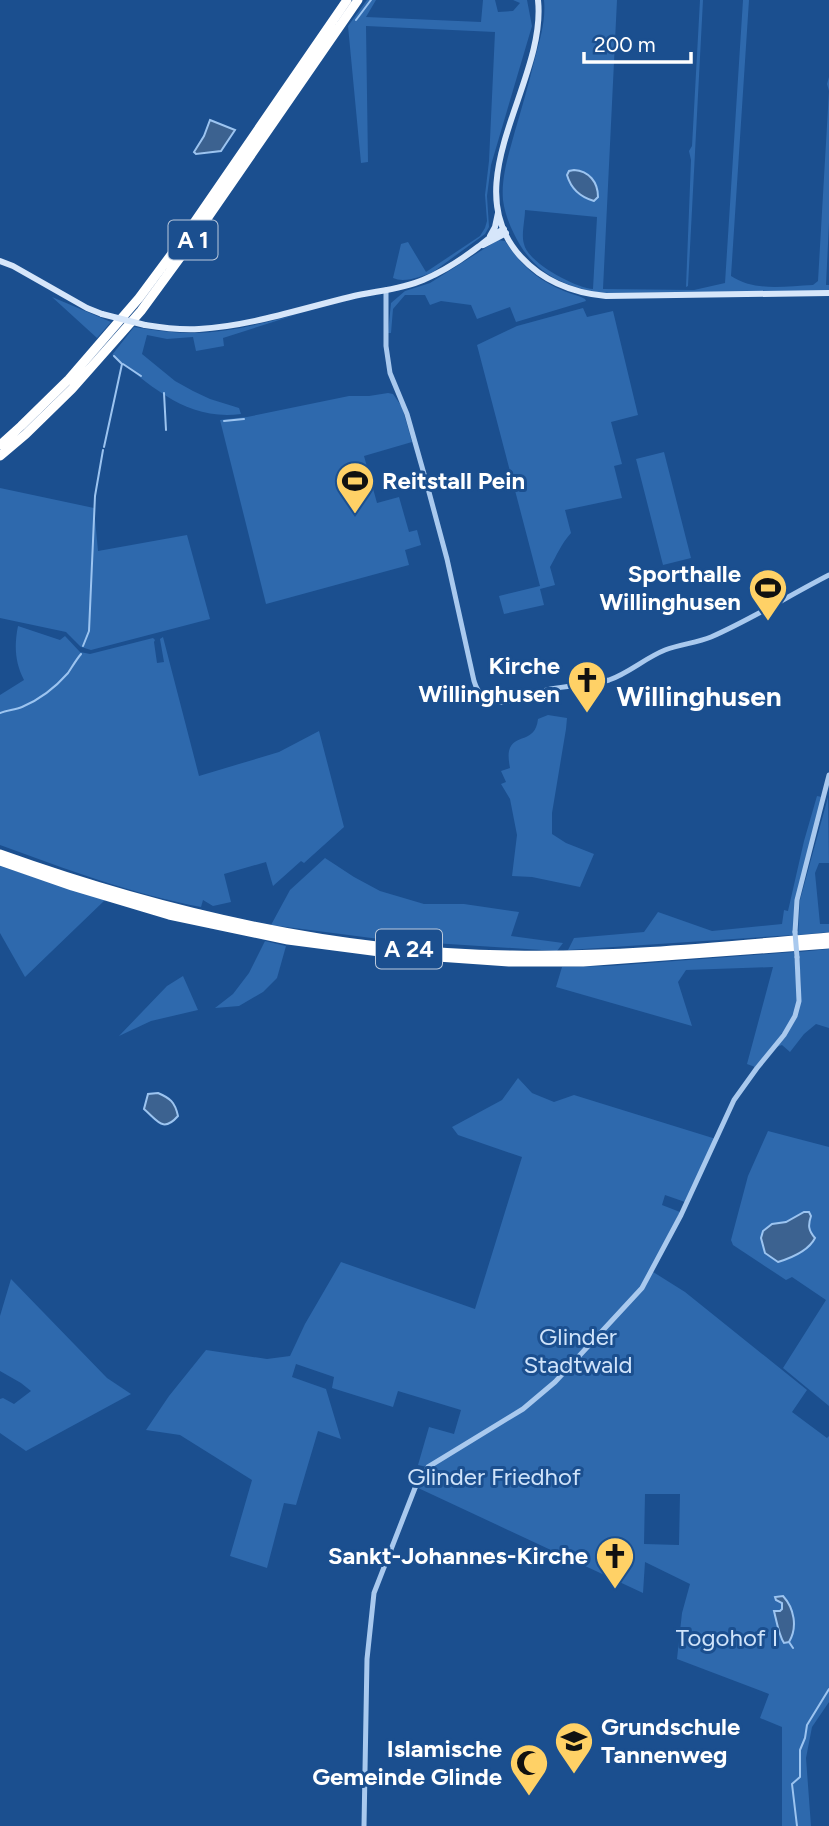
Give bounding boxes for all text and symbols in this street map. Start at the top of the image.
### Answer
scale bar [584,21,691,65]
text: 200 m [594,32,656,57]
road number: A 1 [168,220,218,260]
sports icon: Reitstall Pein [334,460,376,515]
place label: Reitstall Pein [382,466,525,495]
place label: Sporthalle Willinghusen [599,559,741,616]
sports icon: Sporthalle Willinghusen [747,567,789,622]
place label: Kirche Willinghusen [418,651,560,708]
church icon: Kirche Willinghusen [566,659,608,714]
district label: Willinghusen [616,679,782,713]
road number: A 24 [376,930,442,968]
park label: Glinder Stadtwald [523,1322,633,1379]
park label: Glinder Friedhof [407,1462,581,1491]
church icon: Sankt-Johannes-Kirche [594,1535,636,1590]
place label: Sankt-Johannes-Kirche [328,1541,588,1570]
park label: Togohof I [676,1623,778,1652]
place label: Grundschule Tannenweg [601,1712,740,1769]
school or university icon: Grundschule Tannenweg [553,1720,595,1775]
place label: Islamische Gemeinde Glinde [312,1734,502,1791]
mosque icon: Islamische Gemeinde Glinde [508,1742,550,1797]

